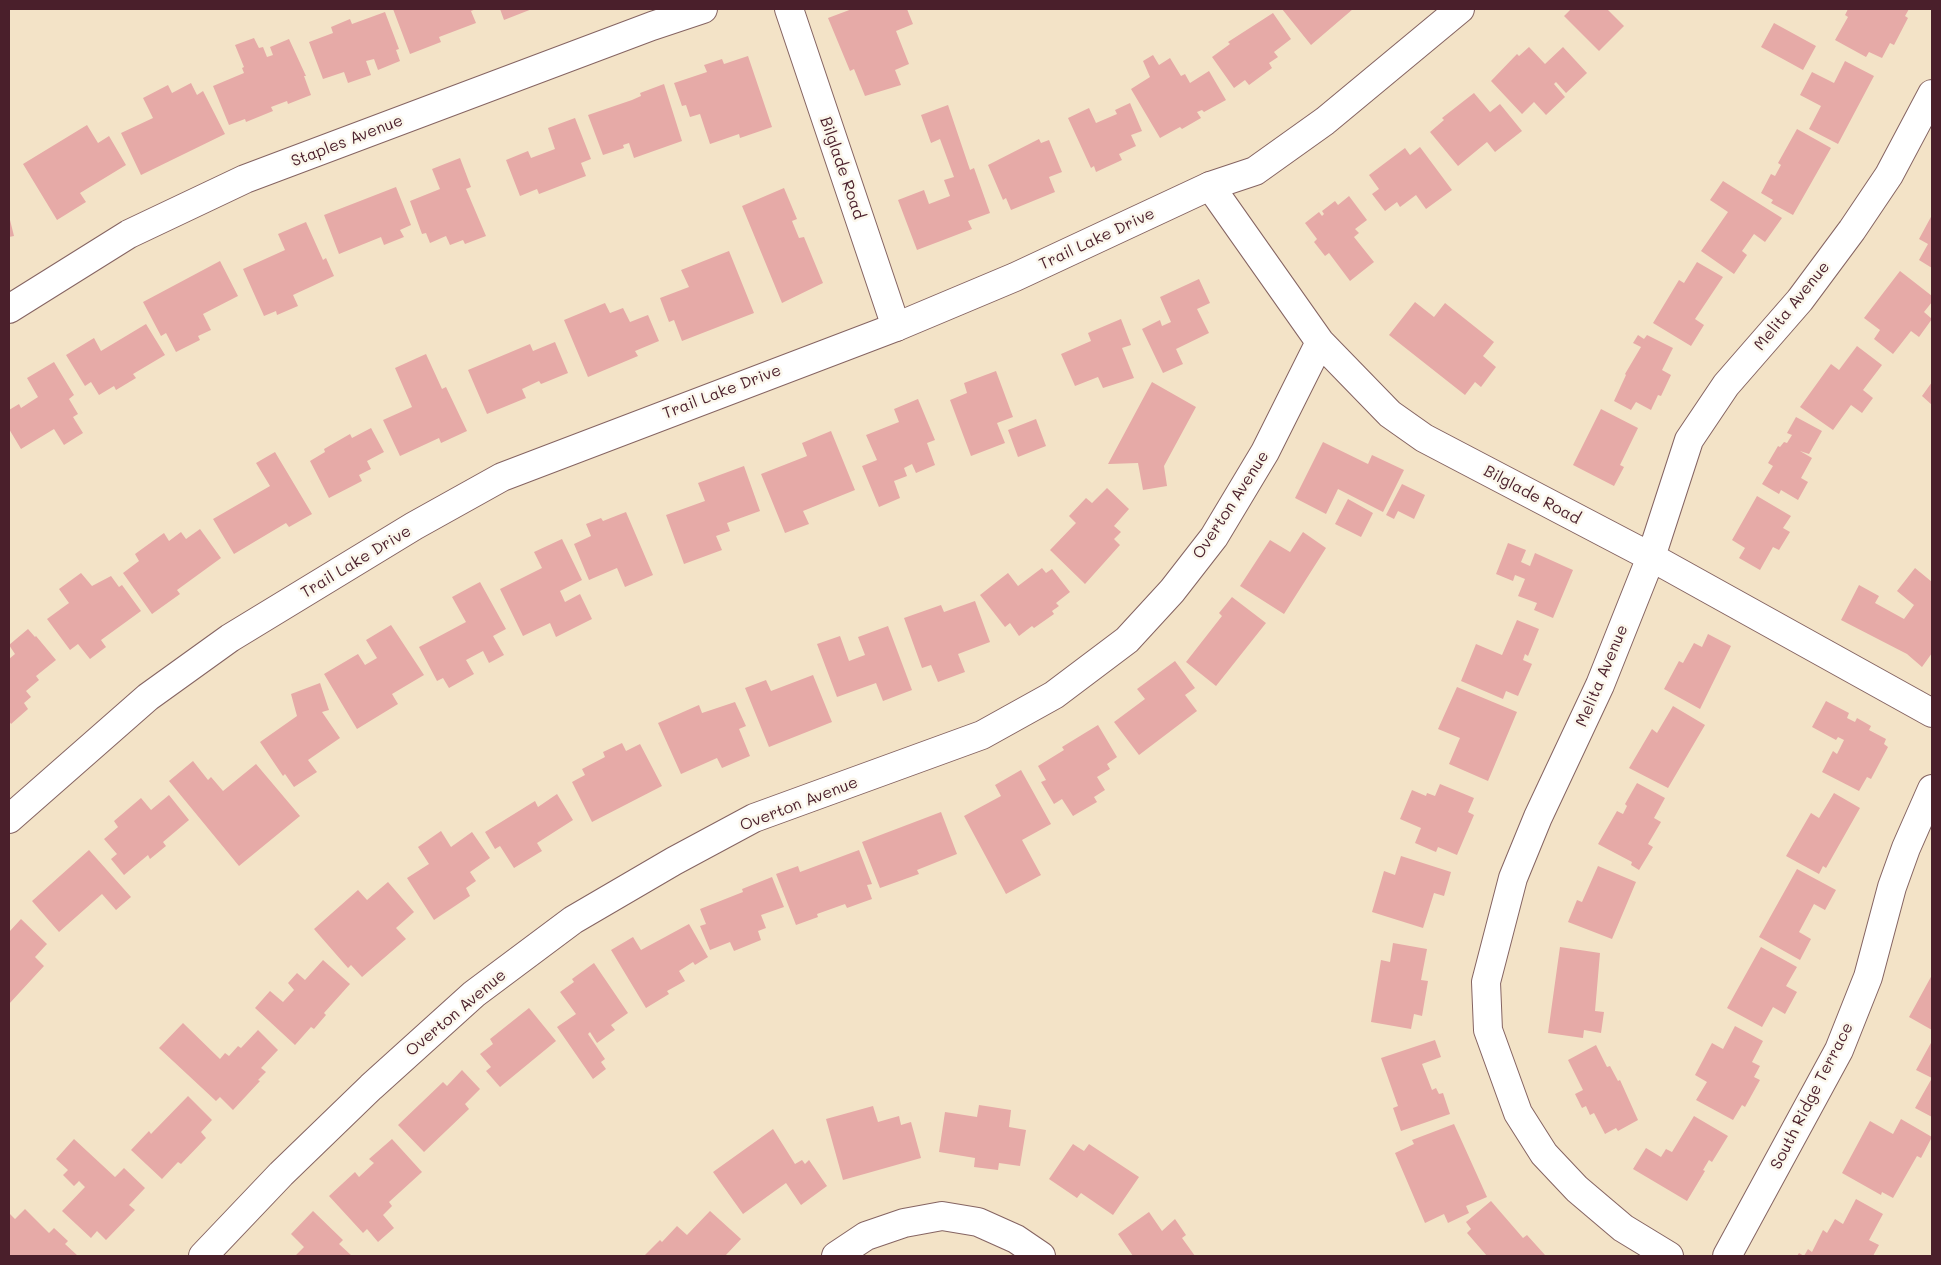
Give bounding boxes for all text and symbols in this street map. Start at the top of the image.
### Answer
street label: Staples Avenue [288,111,406,171]
street label: Bilglade Road [815,114,869,222]
street label: Trail Lake Drive [1036,204,1158,274]
street label: Melita Avenue [1750,258,1834,354]
street label: Trail Lake Drive [660,361,784,423]
street label: Overton Avenue [1189,447,1273,563]
street label: Bilglade Road [1480,461,1584,529]
street label: Trail Lake Drive [297,522,415,602]
street label: Melita Avenue [1572,622,1632,730]
street label: Overton Avenue [737,773,861,835]
street label: Overton Avenue [402,965,510,1061]
street label: South Ridge Terrace [1767,1019,1857,1173]

